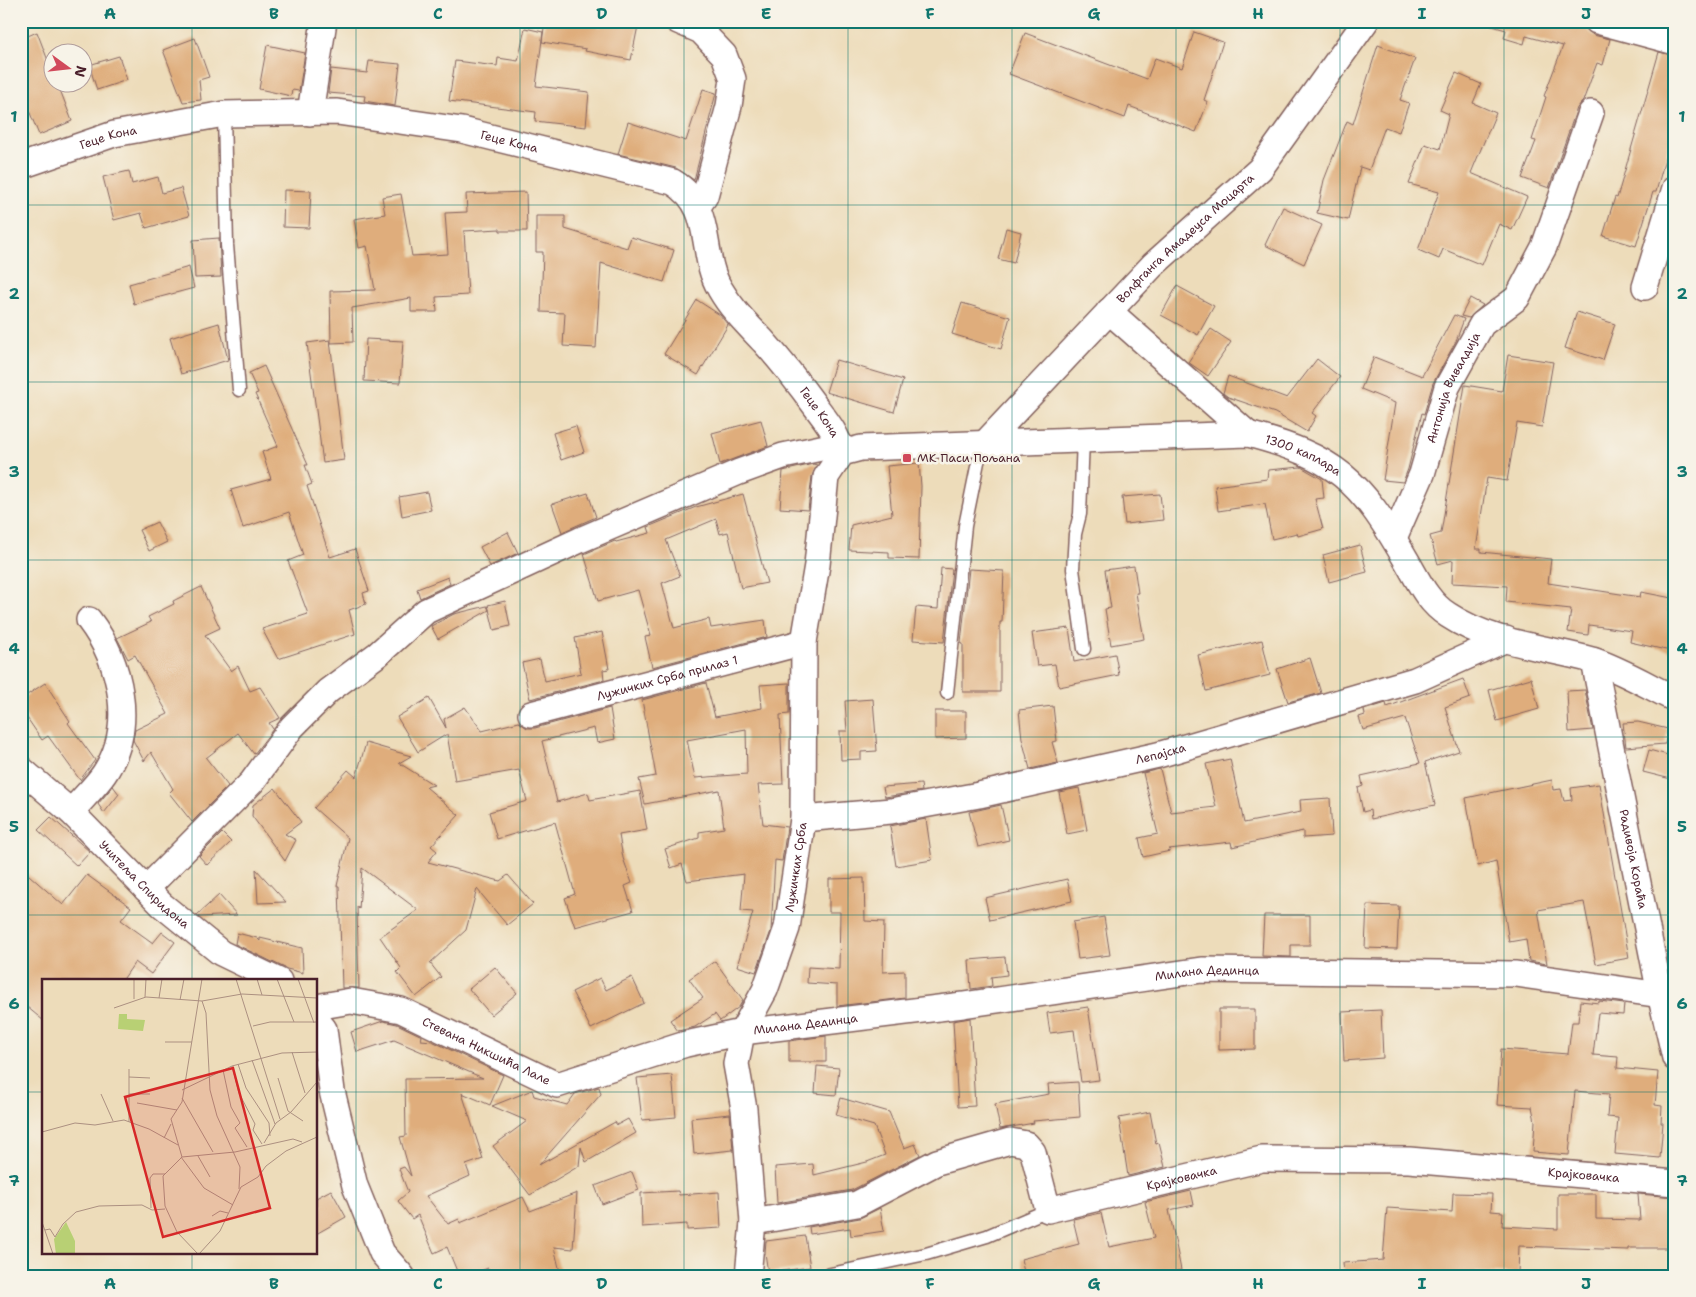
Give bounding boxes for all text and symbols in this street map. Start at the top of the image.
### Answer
text: A [104,3,116,24]
text: B [269,3,279,24]
text: C [433,3,443,24]
text: D [596,3,608,24]
text: E [761,3,771,24]
text: F [925,3,935,24]
text: G [1088,3,1101,24]
text: H [1252,3,1264,24]
text: I [1418,3,1427,24]
text: J [1581,3,1591,24]
north arrow [42,42,92,92]
text: N [70,64,91,79]
text: 1 [10,106,18,127]
text: 1 [1678,106,1686,127]
street label: Геце Кона [78,122,139,153]
street label: Геце Кона [479,127,540,157]
street label: Волфганга Амадеуса Моцарта [1113,170,1258,307]
text: 2 [8,283,20,304]
text: 2 [1676,283,1688,304]
street label: Антонија Вивалдија [1423,329,1484,445]
street label: Геце Кона [796,384,843,441]
street label: 1300 каплара [1263,431,1345,480]
place label: МК Паси Пољана [917,450,1021,466]
marker: МК Паси Пољана [901,452,913,464]
text: 3 [8,461,20,482]
text: 3 [1676,461,1688,482]
text: 4 [8,638,20,659]
text: 4 [1676,638,1688,659]
street label: Лужичких Срба прилаз 1 [595,652,740,704]
street label: Лепајска [1134,739,1188,768]
street label: Радивоја Кораћа [1616,808,1651,911]
text: 5 [9,816,19,837]
text: 5 [1677,816,1687,837]
street label: Лужичких Срба [781,821,811,913]
street label: Учитеља Спиридона [95,837,193,932]
street label: Милана Дединца [1154,962,1260,985]
inset map [42,979,318,1254]
text: 6 [8,993,20,1014]
text: 6 [1676,993,1688,1014]
street label: Милана Дединца [752,1010,859,1039]
street label: Стевана Никшића Лале [420,1013,553,1089]
street label: Крајковачка [1145,1162,1219,1194]
street label: Крајковачка [1547,1164,1621,1186]
text: 7 [8,1170,20,1191]
text: 7 [1676,1170,1688,1191]
text: A [104,1273,116,1294]
text: B [269,1273,279,1294]
text: C [433,1273,443,1294]
text: D [596,1273,608,1294]
text: E [761,1273,771,1294]
text: F [925,1273,935,1294]
text: G [1088,1273,1101,1294]
text: H [1252,1273,1264,1294]
text: I [1418,1273,1427,1294]
text: J [1581,1273,1591,1294]

